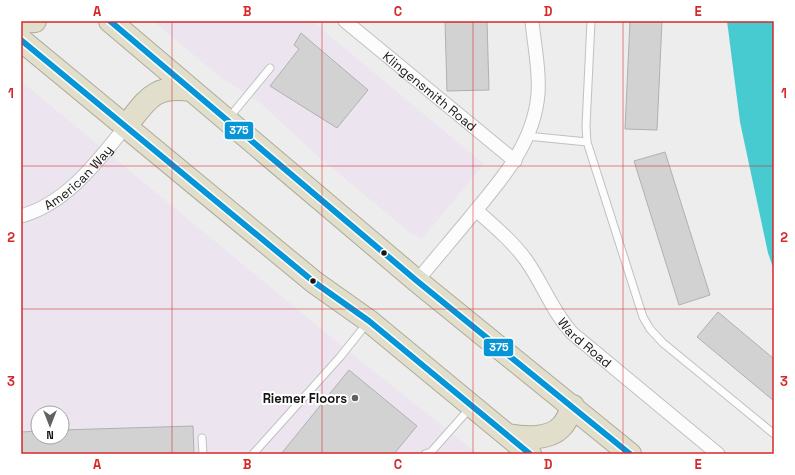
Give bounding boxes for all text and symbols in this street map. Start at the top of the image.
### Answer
text: A [93,3,102,20]
text: B [243,3,252,20]
text: C [394,3,402,20]
text: D [544,3,553,20]
text: E [694,3,702,20]
street label: Klingensmith Road [379,48,480,135]
text: 1 [8,85,14,102]
text: 1 [781,85,787,102]
line badge: 375 [224,121,254,140]
text: 375 [229,123,249,137]
street label: American Way [41,142,116,214]
text: 2 [7,229,15,246]
text: 2 [780,229,788,246]
unlabelled marker [379,248,389,258]
unlabelled marker [308,276,318,286]
street label: Ward Road [554,314,615,371]
line badge: 375 [483,338,514,357]
text: 375 [489,340,509,354]
text: 3 [7,373,15,390]
text: 3 [780,373,788,390]
place label: Riemer Floors [263,390,347,407]
marker: Riemer Floors [350,393,360,403]
north arrow [30,405,70,445]
text: N [46,428,54,442]
text: A [93,456,102,473]
text: B [243,456,252,473]
text: C [394,456,402,473]
text: D [544,456,553,473]
text: E [694,456,702,473]

